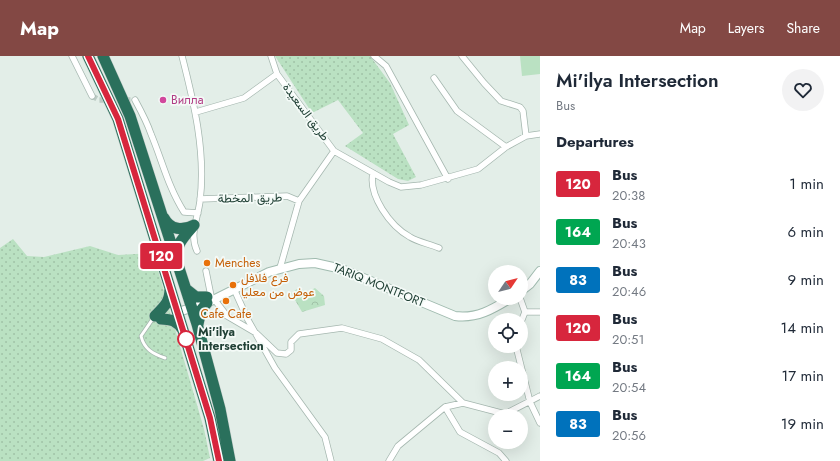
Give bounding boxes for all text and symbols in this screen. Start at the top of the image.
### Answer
text: Map [20,15,59,42]
text: Map [680,18,706,38]
text: Layers [728,18,764,38]
text: Share [786,18,820,38]
text: Mi'ilya Intersection [556,67,719,94]
button: heart [782,69,824,111]
street label: طريق السعيدة [278,79,334,145]
place label: Вилла [171,91,204,109]
marker: Вилла [158,95,168,105]
text: Bus [556,96,575,115]
text: Departures [556,131,634,153]
text: Bus [612,164,637,186]
text: 1 min [789,173,824,195]
text: 120 [565,174,591,194]
text: 20:38 [612,186,645,205]
street label: طريق المخطة [218,188,283,208]
text: Bus [612,212,637,234]
text: 6 min [787,221,824,243]
text: 164 [565,222,591,242]
text: 20:43 [612,234,646,253]
line badge: 120 [138,243,184,269]
text: 120 [148,246,174,266]
place label: Menches [215,254,260,272]
marker: Menches [202,258,212,268]
street label: TARIQ MONTFORT [331,259,428,312]
text: Bus [612,260,637,282]
north arrow [488,265,528,305]
map controls [488,265,528,449]
place label: فرع فلافل عوض من معليا [241,269,314,301]
text: 9 min [787,269,824,291]
text: 83 [569,270,587,290]
marker: فرع فلافل عوض من معليا [228,280,238,290]
text: 20:46 [612,282,646,301]
marker: Cafe Cafe [221,296,231,306]
place label: Cafe Cafe [201,305,251,323]
text: Bus [612,308,637,330]
button: locate [488,313,528,353]
text: 14 min [781,317,824,339]
text: 120 [565,318,591,338]
place label: Mi'ilya Intersection [198,323,264,355]
marker: Mi'ilya Intersection [177,330,195,348]
text: 20:51 [612,330,644,349]
text: Bus [612,356,637,378]
button: + [488,361,528,401]
text: 17 min [781,365,824,387]
text: 164 [565,366,591,386]
text: 20:54 [612,378,646,397]
text: Bus [612,404,637,426]
button: − [488,409,528,449]
text: 19 min [781,413,824,435]
text: 83 [569,414,587,434]
text: 20:56 [612,426,646,445]

